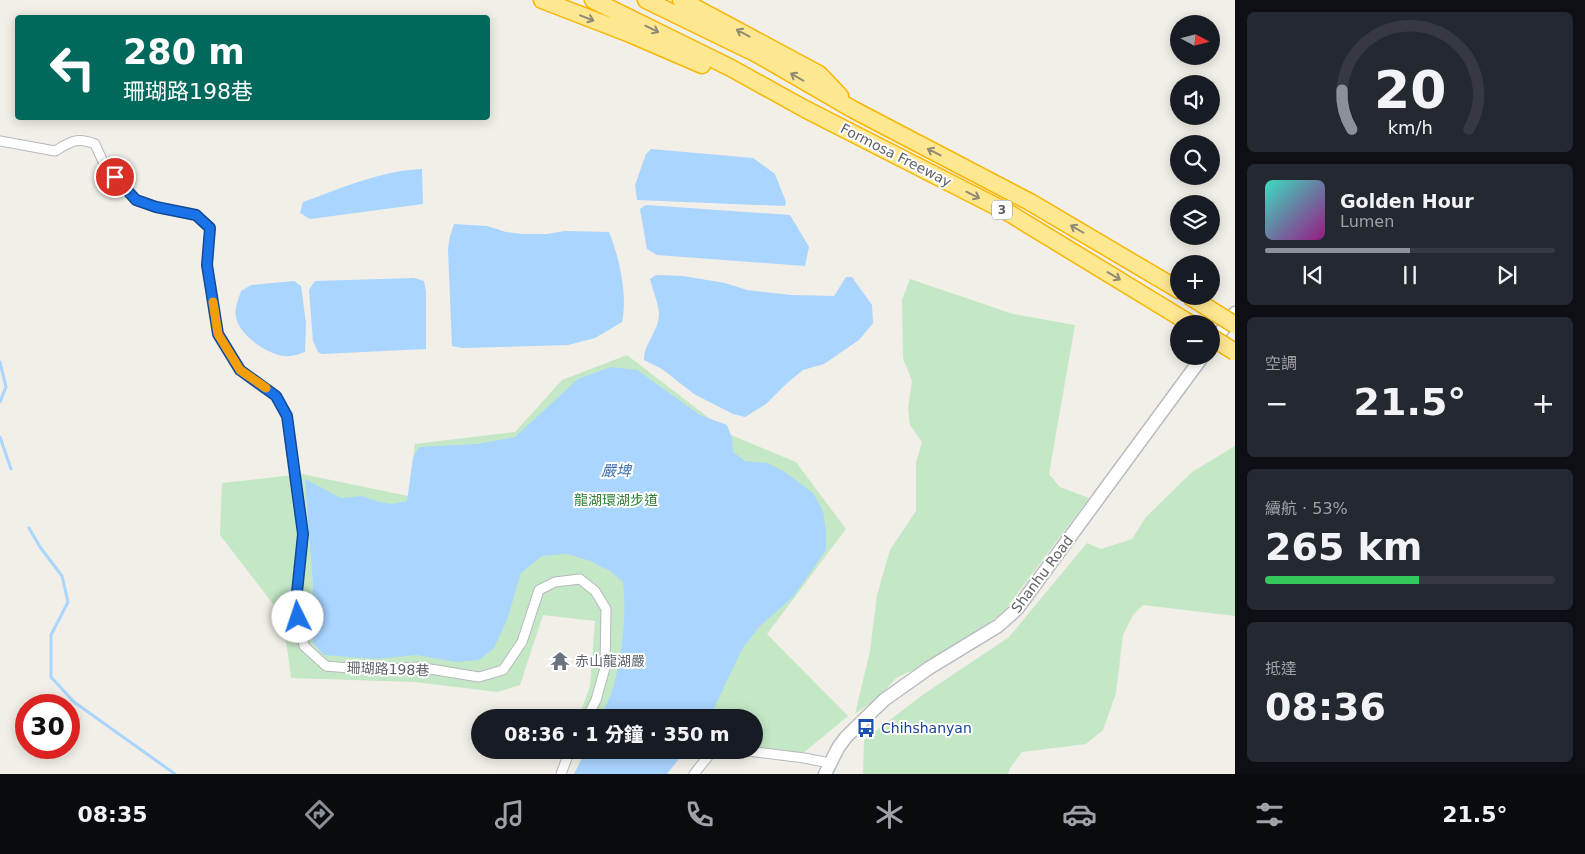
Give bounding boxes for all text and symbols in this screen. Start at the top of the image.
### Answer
one-way arrow [579,13,594,23]
north arrow [1170,15,1220,65]
map controls [1170,15,1220,365]
one-way arrow [644,25,659,34]
one-way arrow [736,28,751,38]
text: 280 m [123,32,245,72]
icon: left [40,35,105,100]
text: 20 [1374,60,1446,120]
one-way arrow [789,72,804,82]
button: sound [1170,75,1220,125]
text: 珊瑚路198巷 [123,79,253,104]
text: km/h [1387,117,1433,138]
street label: Formosa Freeway [838,120,954,190]
button: search [1170,135,1220,185]
one-way arrow [927,146,942,156]
pin [94,156,136,198]
icon: arrive [101,163,129,191]
one-way arrow [966,190,981,200]
text: Golden Hour [1340,190,1474,212]
button: layers [1170,195,1220,245]
road number: 3 [992,200,1012,220]
text: Lumen [1340,212,1394,231]
one-way arrow [1069,224,1084,234]
button: + [1170,255,1220,305]
icon: previous [1299,261,1327,289]
icon: pause [1396,261,1424,289]
icon: next [1493,261,1521,289]
one-way arrow [1106,272,1120,282]
button: − [1170,315,1220,365]
text: 空調 [1265,354,1297,373]
text: 21.5° [1354,380,1466,424]
text: − [1265,387,1288,420]
text: + [1532,387,1555,420]
water label: 嚴埤 [601,462,633,480]
park label: 龍湖環湖步道 [574,492,658,508]
text: 續航 · 53% [1265,499,1348,518]
text: 265 km [1265,525,1422,569]
street label: Shanhu Road [1008,532,1076,616]
position arrow [271,590,323,642]
temple icon: 赤山龍湖嚴 [549,650,571,672]
place label: 赤山龍湖嚴 [575,653,645,669]
text: 抵達 [1265,659,1297,678]
street label: 珊瑚路198巷 [346,660,430,678]
text: 08:36 [1265,685,1386,729]
speed limit sign: 30 [15,694,80,759]
bus stop icon: Chihshanyan [855,717,877,739]
place label: Chihshanyan [881,720,972,736]
text: 08:36 · 1 分鐘 · 350 m [504,723,730,745]
icon: directions [302,797,337,832]
icon: music [492,797,527,832]
icon: phone [682,797,717,832]
icon: climate [872,797,907,832]
icon: car [1062,797,1097,832]
icon: filters [1252,797,1287,832]
text: 08:35 [77,802,148,827]
text: 21.5° [1442,802,1507,827]

